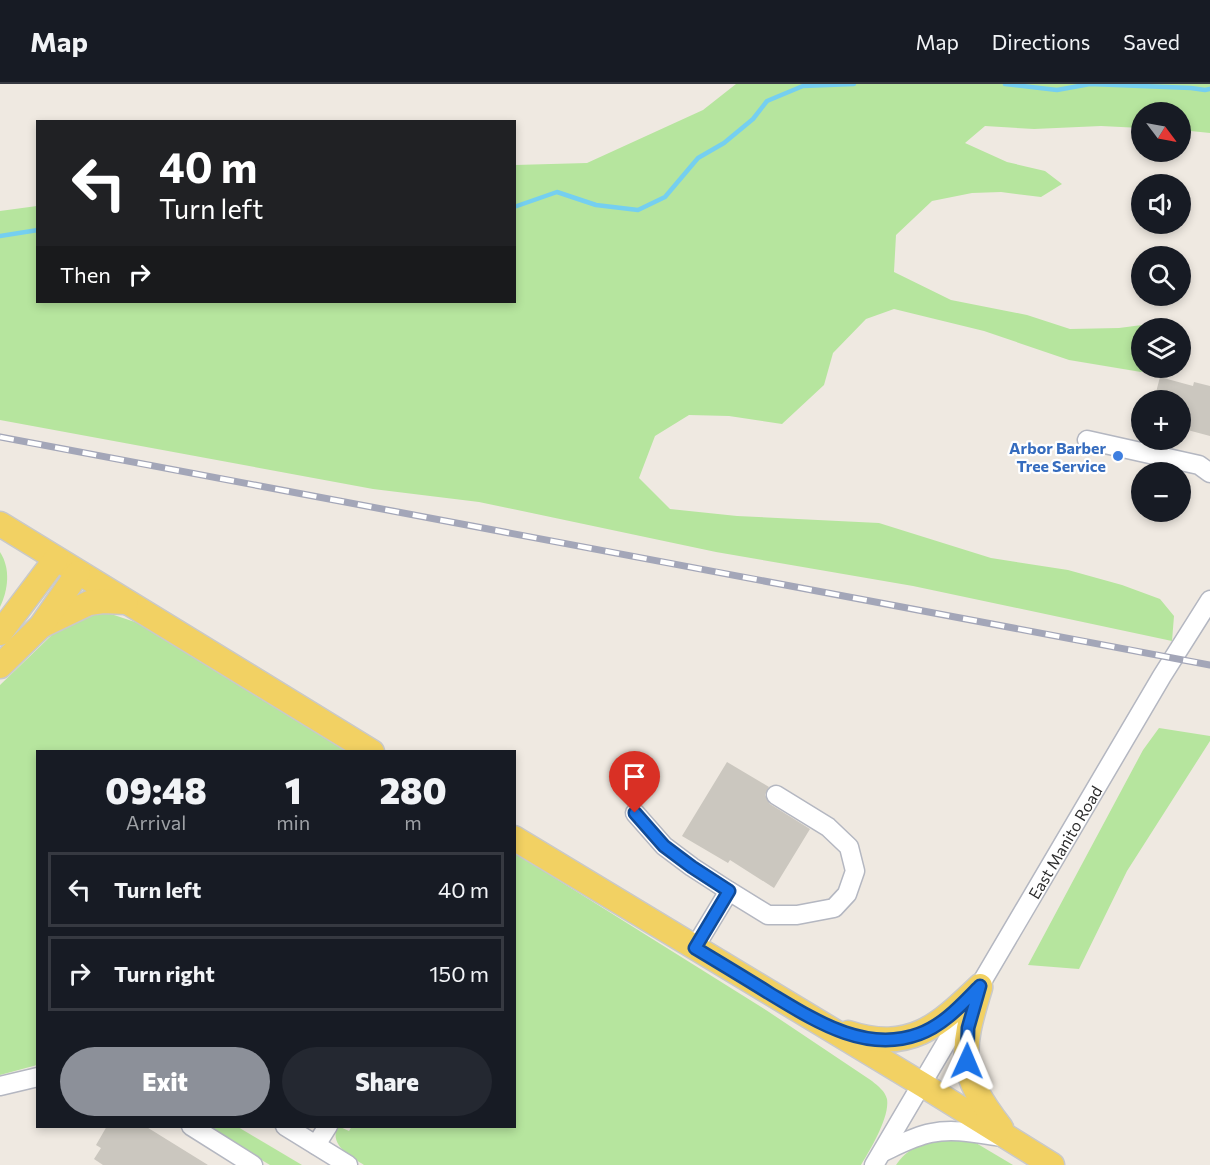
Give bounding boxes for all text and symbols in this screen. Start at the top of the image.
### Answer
text: Map [30,24,88,58]
text: Map [916,29,959,54]
text: Directions [992,29,1090,54]
text: Saved [1123,29,1180,54]
north arrow [1131,102,1191,162]
map controls [1131,102,1191,522]
text: 40 m [159,140,257,192]
icon: left [60,144,138,222]
button: sound [1131,174,1191,234]
text: Turn left [159,192,263,225]
button: search [1131,246,1191,306]
icon: right [123,258,156,291]
text: Then [60,261,111,288]
button: layers [1131,318,1191,378]
button: + [1131,390,1191,450]
place label: Arbor Barber Tree Service [1009,438,1106,475]
marker: Arbor Barber Tree Service [1111,449,1125,463]
button: − [1131,462,1191,522]
pin [609,751,660,813]
icon: arrive [618,760,651,793]
text: 09:48 [105,767,207,811]
text: 1 [285,767,302,811]
text: 280 [380,767,447,811]
street label: East Manito Road [1024,782,1105,902]
text: Arrival [126,810,186,834]
text: min [276,810,310,834]
text: m [404,810,422,834]
icon: left [63,873,96,906]
text: Turn left [114,876,201,903]
text: 40 m [438,876,489,903]
icon: right [63,957,96,990]
text: Turn right [114,960,215,987]
text: 150 m [429,960,489,987]
position arrow [935,1029,999,1093]
button: Exit [60,1047,270,1116]
button: Share [282,1047,492,1116]

